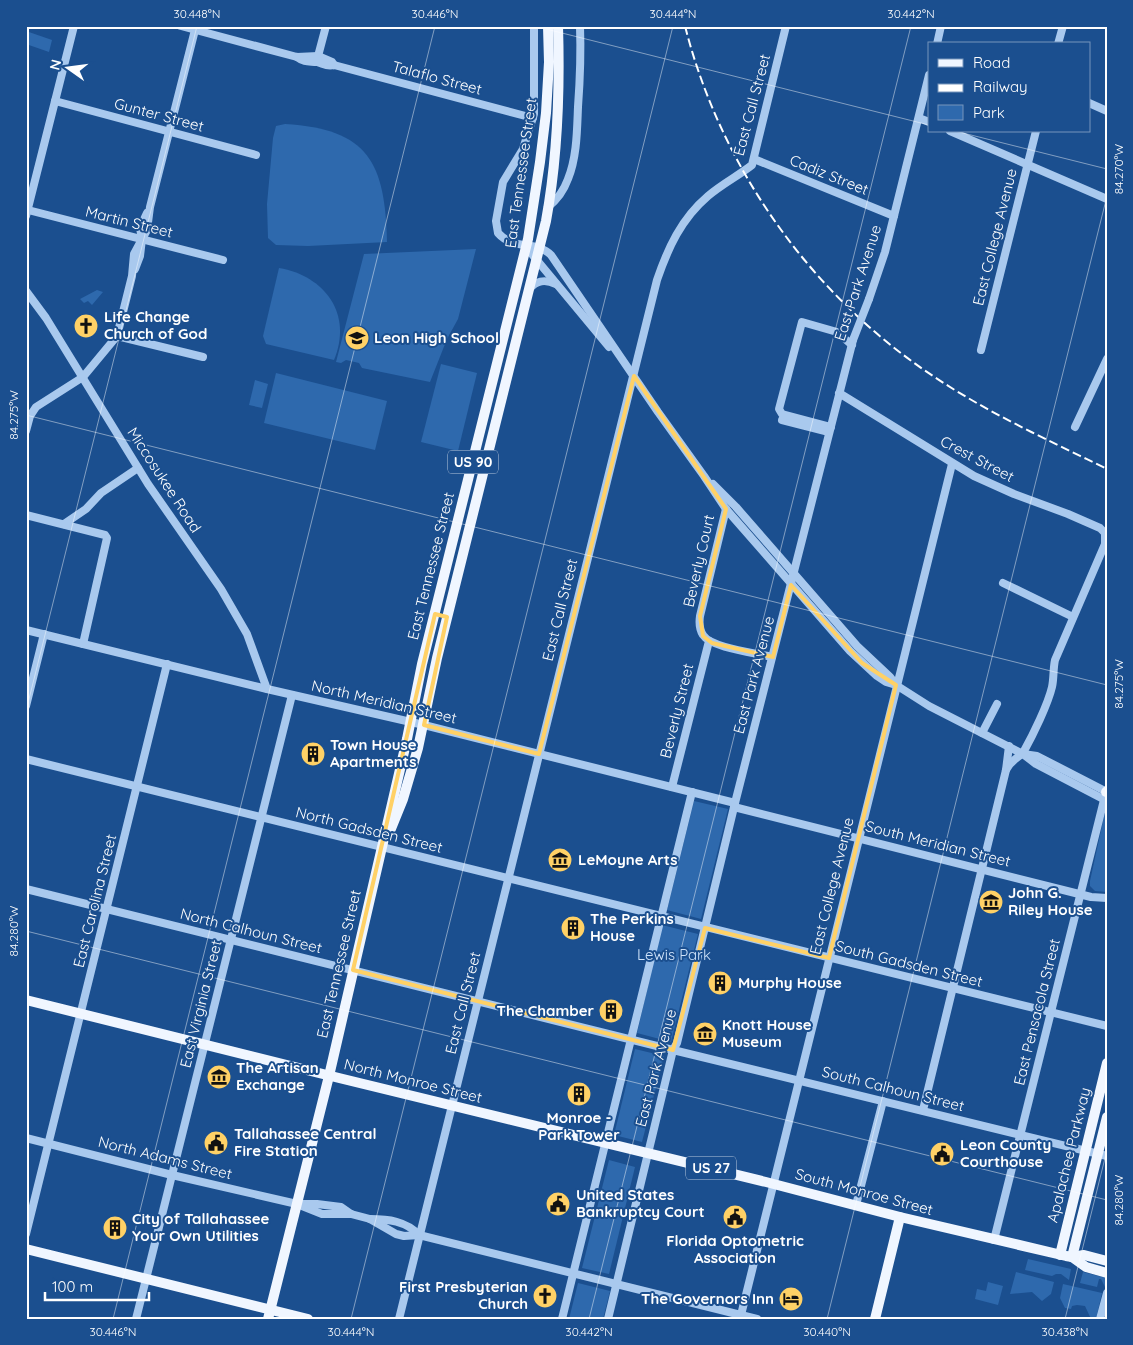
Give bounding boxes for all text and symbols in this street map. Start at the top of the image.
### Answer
text: 30.448°N [173,6,221,21]
text: 30.446°N [411,6,459,21]
text: 30.444°N [650,6,696,21]
text: 30.442°N [887,6,935,21]
north arrow [42,42,92,92]
legend [928,42,1090,132]
street label: East Call Street [729,52,774,158]
text: Road [973,53,1010,72]
street label: Talaflo Street [390,56,484,99]
text: N [45,58,65,72]
text: Railway [973,77,1028,96]
street label: Gunter Street [112,93,206,136]
street label: East Tennessee Street [501,97,540,249]
text: Park [973,103,1005,122]
text: 84.270°W [1111,143,1126,194]
street label: Cadiz Street [787,150,871,199]
street label: East College Avenue [968,166,1021,307]
street label: Martin Street [83,201,175,242]
street label: East Park Avenue [830,222,885,343]
place label: Life Change Church of God [104,307,207,343]
church icon: Life Change Church of God [73,313,99,339]
school or university icon: Leon High School [344,325,370,351]
place label: Leon High School [374,328,499,347]
text: 84.275°W [6,390,21,440]
street label: Miccosukee Road [123,423,206,536]
street label: Crest Street [937,431,1017,486]
road number: US 90 [448,451,498,474]
street label: East Tennessee Street [403,490,458,642]
street label: Beverly Court [679,513,718,609]
street label: East Call Street [538,557,581,663]
street label: East Park Avenue [729,614,778,736]
text: 84.275°W [1111,659,1126,709]
street label: Beverly Street [656,661,697,760]
street label: North Meridian Street [310,676,459,727]
place label: Town House Apartments [330,735,417,771]
building icon: Town House Apartments [300,741,326,767]
street label: North Gadsden Street [294,802,445,857]
street label: East College Avenue [805,815,858,956]
street label: South Meridian Street [864,816,1013,871]
street label: East Carolina Street [69,832,120,970]
museum icon: LeMoyne Arts [547,847,573,873]
place label: LeMoyne Arts [578,850,677,869]
place label: John G. Riley House [1008,883,1093,919]
street label: East Tennessee Street [312,888,365,1040]
museum icon: John G. Riley House [978,889,1004,915]
street label: North Calhoun Street [178,904,324,957]
text: 84.280°W [6,905,21,956]
place label: The Perkins House [590,909,674,945]
building icon: The Perkins House [560,915,586,941]
street label: South Gadsden Street [834,936,985,991]
street label: East Pensacola Street [1009,937,1064,1087]
street label: East Virginia Street [175,938,226,1070]
park label: Lewis Park [637,945,711,964]
street label: East Call Street [441,950,484,1056]
building icon: Murphy House [707,970,733,996]
place label: Murphy House [738,973,842,992]
building icon: The Chamber [598,998,624,1024]
place label: The Chamber [497,1001,594,1020]
street label: East Park Avenue [631,1007,680,1129]
place label: Knott House Museum [722,1015,812,1051]
museum icon: Knott House Museum [692,1021,718,1047]
street label: North Monroe Street [342,1054,484,1107]
place label: The Artisan Exchange [236,1058,319,1094]
street label: South Calhoun Street [820,1062,966,1115]
museum icon: The Artisan Exchange [206,1064,232,1090]
building icon: Monroe - Park Tower [566,1081,592,1107]
street label: Apalachee Parkway [1043,1085,1094,1224]
place label: Monroe - Park Tower [538,1108,620,1144]
place label: Tallahassee Central Fire Station [234,1124,377,1160]
public building icon: Tallahassee Central Fire Station [203,1130,229,1156]
street label: North Adams Street [96,1132,234,1183]
place label: Leon County Courthouse [960,1135,1051,1171]
public building icon: Leon County Courthouse [929,1141,955,1167]
road number: US 27 [686,1156,736,1180]
street label: South Monroe Street [793,1164,935,1219]
text: 84.280°W [1111,1174,1126,1225]
place label: United States Bankruptcy Court [576,1185,705,1221]
public building icon: United States Bankruptcy Court [545,1191,571,1217]
public building icon: Florida Optometric Association [722,1204,748,1230]
place label: City of Tallahassee Your Own Utilities [132,1209,270,1245]
building icon: City of Tallahassee Your Own Utilities [102,1215,128,1241]
place label: Florida Optometric Association [666,1231,804,1267]
scale bar [45,1270,149,1302]
text: 100 m [52,1277,93,1296]
place label: First Presbyterian Church [399,1277,528,1313]
church icon: First Presbyterian Church [532,1283,558,1309]
hotel icon: The Governors Inn [778,1286,804,1312]
place label: The Governors Inn [641,1289,774,1308]
text: 30.446°N [89,1324,137,1339]
text: 30.444°N [328,1324,374,1339]
text: 30.442°N [565,1324,613,1339]
text: 30.440°N [803,1324,851,1339]
text: 30.438°N [1041,1324,1089,1339]

